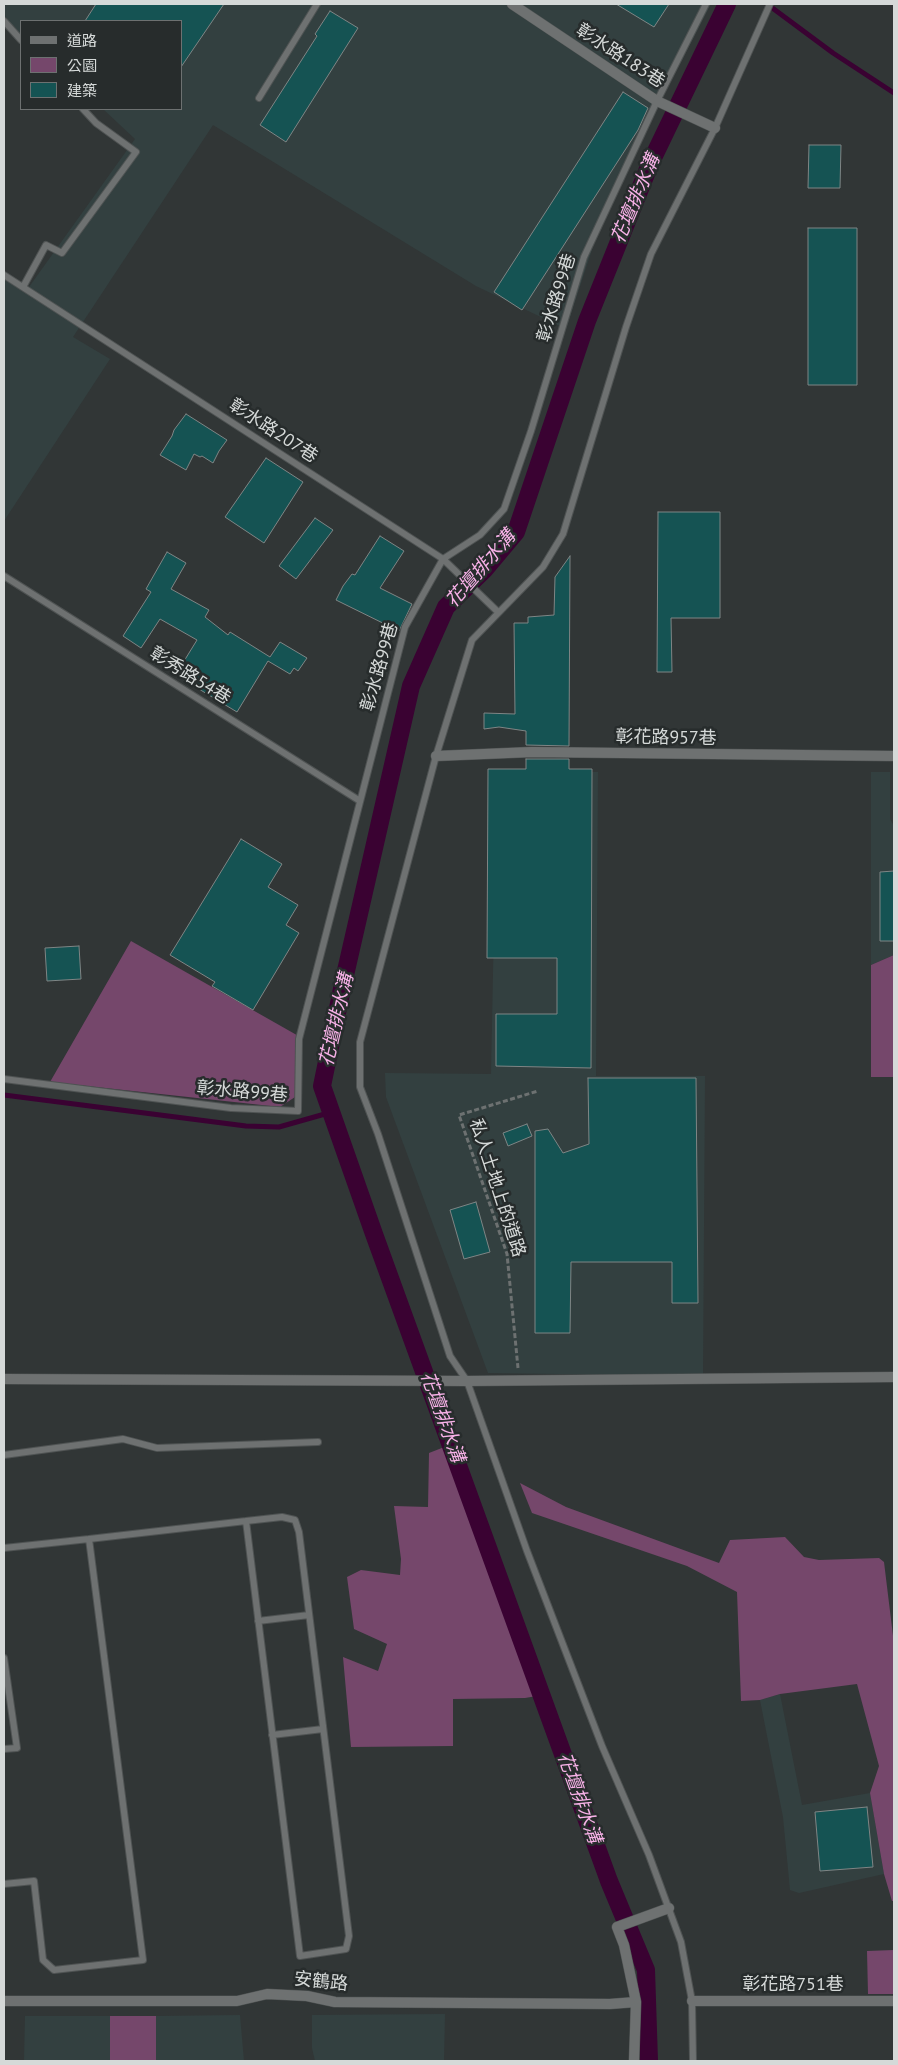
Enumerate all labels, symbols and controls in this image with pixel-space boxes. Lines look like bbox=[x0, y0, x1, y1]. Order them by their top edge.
street label: 彰水路183巷 bbox=[572, 19, 668, 93]
legend bbox=[20, 20, 182, 110]
text: 道路 bbox=[67, 31, 97, 50]
text: 公園 bbox=[67, 56, 97, 75]
text: 建築 bbox=[67, 81, 97, 100]
water label: 花壇排水溝 bbox=[607, 151, 665, 247]
street label: 彰水路99巷 bbox=[533, 251, 581, 345]
street label: 彰水路207巷 bbox=[225, 394, 321, 468]
water label: 花壇排水溝 bbox=[441, 526, 521, 612]
street label: 彰水路99巷 bbox=[357, 620, 403, 714]
street label: 彰秀路54巷 bbox=[145, 643, 235, 709]
street label: 彰花路957巷 bbox=[615, 726, 717, 750]
water label: 花壇排水溝 bbox=[315, 971, 359, 1069]
street label: 彰水路99巷 bbox=[195, 1077, 289, 1107]
street label: 私人土地上的道路 bbox=[464, 1116, 530, 1260]
water label: 花壇排水溝 bbox=[415, 1368, 469, 1466]
water label: 花壇排水溝 bbox=[552, 1749, 606, 1847]
street label: 安鶴路 bbox=[293, 1968, 349, 1996]
street label: 彰花路751巷 bbox=[742, 1974, 844, 1996]

